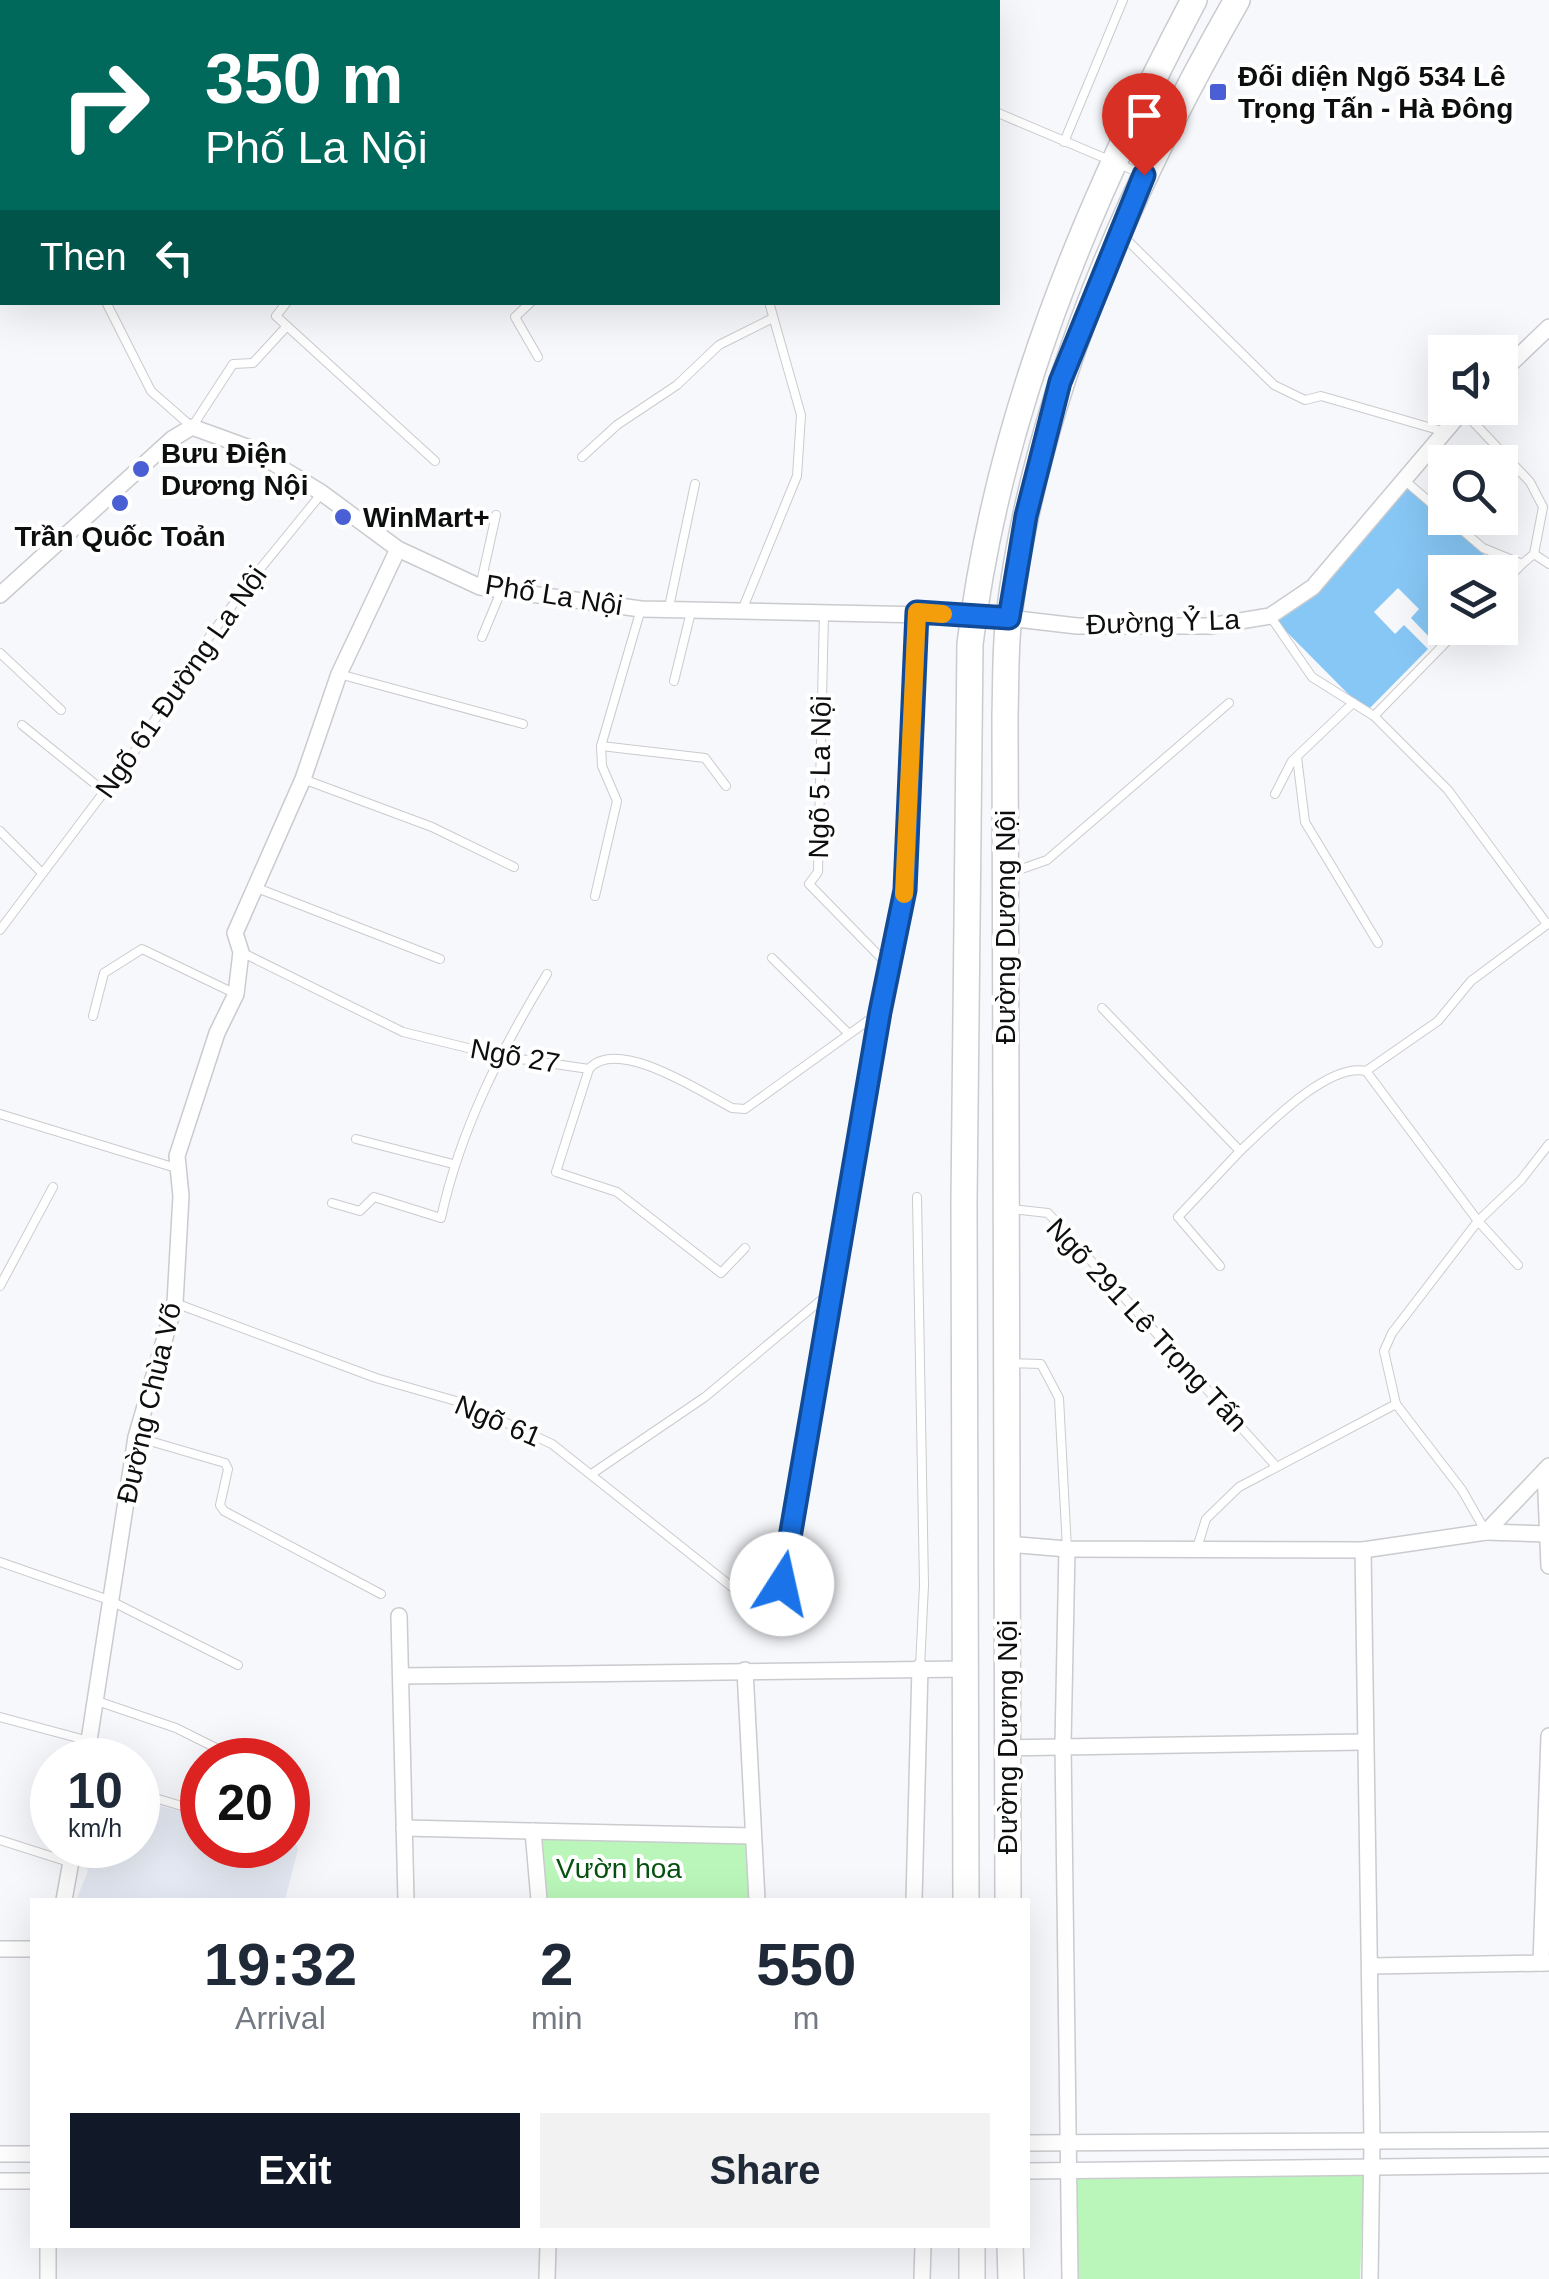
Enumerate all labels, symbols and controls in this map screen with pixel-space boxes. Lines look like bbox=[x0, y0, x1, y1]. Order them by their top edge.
icon: right bbox=[40, 40, 170, 170]
text: 350 m bbox=[205, 40, 403, 118]
place label: Đối diện Ngõ 534 Lê Trọng Tấn - Hà Đông bbox=[1238, 61, 1513, 124]
pin bbox=[1102, 73, 1187, 176]
marker: Đối diện Ngõ 534 Lê Trọng Tấn - Hà Đông bbox=[1207, 81, 1229, 103]
icon: arrive bbox=[1117, 88, 1172, 143]
text: Phố La Nội bbox=[205, 122, 428, 173]
icon: left bbox=[147, 230, 202, 285]
text: Then bbox=[40, 236, 127, 278]
map controls bbox=[1428, 335, 1518, 645]
button: sound bbox=[1428, 335, 1518, 425]
place label: Bưu Điện Dương Nội bbox=[161, 438, 309, 501]
button: search bbox=[1428, 445, 1518, 535]
marker: Bưu Điện Dương Nội bbox=[130, 458, 152, 480]
marker: Trần Quốc Toản bbox=[109, 492, 131, 514]
place label: WinMart+ bbox=[363, 502, 490, 533]
marker: WinMart+ bbox=[332, 506, 354, 528]
place label: Trần Quốc Toản bbox=[14, 521, 226, 552]
button: layers bbox=[1428, 555, 1518, 645]
street label: Ngõ 61 Đường La Nội bbox=[89, 560, 273, 804]
street label: Phố La Nội bbox=[483, 569, 625, 621]
street label: Đường Ỷ La bbox=[1086, 603, 1241, 640]
street label: Ngõ 5 La Nội bbox=[803, 695, 837, 859]
street label: Đường Dương Nội bbox=[990, 810, 1021, 1044]
street label: Ngõ 27 bbox=[468, 1033, 562, 1079]
street label: Ngõ 291 Lê Trọng Tấn bbox=[1040, 1212, 1254, 1438]
street label: Đường Chùa Võ bbox=[111, 1300, 187, 1506]
street label: Ngõ 61 bbox=[450, 1389, 546, 1453]
position arrow bbox=[730, 1532, 834, 1636]
street label: Đường Dương Nội bbox=[992, 1620, 1023, 1854]
speed limit sign: 20 bbox=[180, 1738, 310, 1868]
text: 10 bbox=[67, 1763, 123, 1819]
text: km/h bbox=[68, 1814, 122, 1842]
park label: Vườn hoa bbox=[556, 1853, 682, 1884]
text: 19:32 bbox=[204, 1931, 357, 1998]
text: 2 bbox=[540, 1931, 573, 1998]
text: 550 bbox=[756, 1931, 856, 1998]
text: Arrival bbox=[235, 2000, 326, 2036]
text: min bbox=[531, 2000, 582, 2036]
text: m bbox=[793, 2000, 820, 2036]
button: Exit bbox=[70, 2113, 520, 2228]
button: Share bbox=[540, 2113, 990, 2228]

